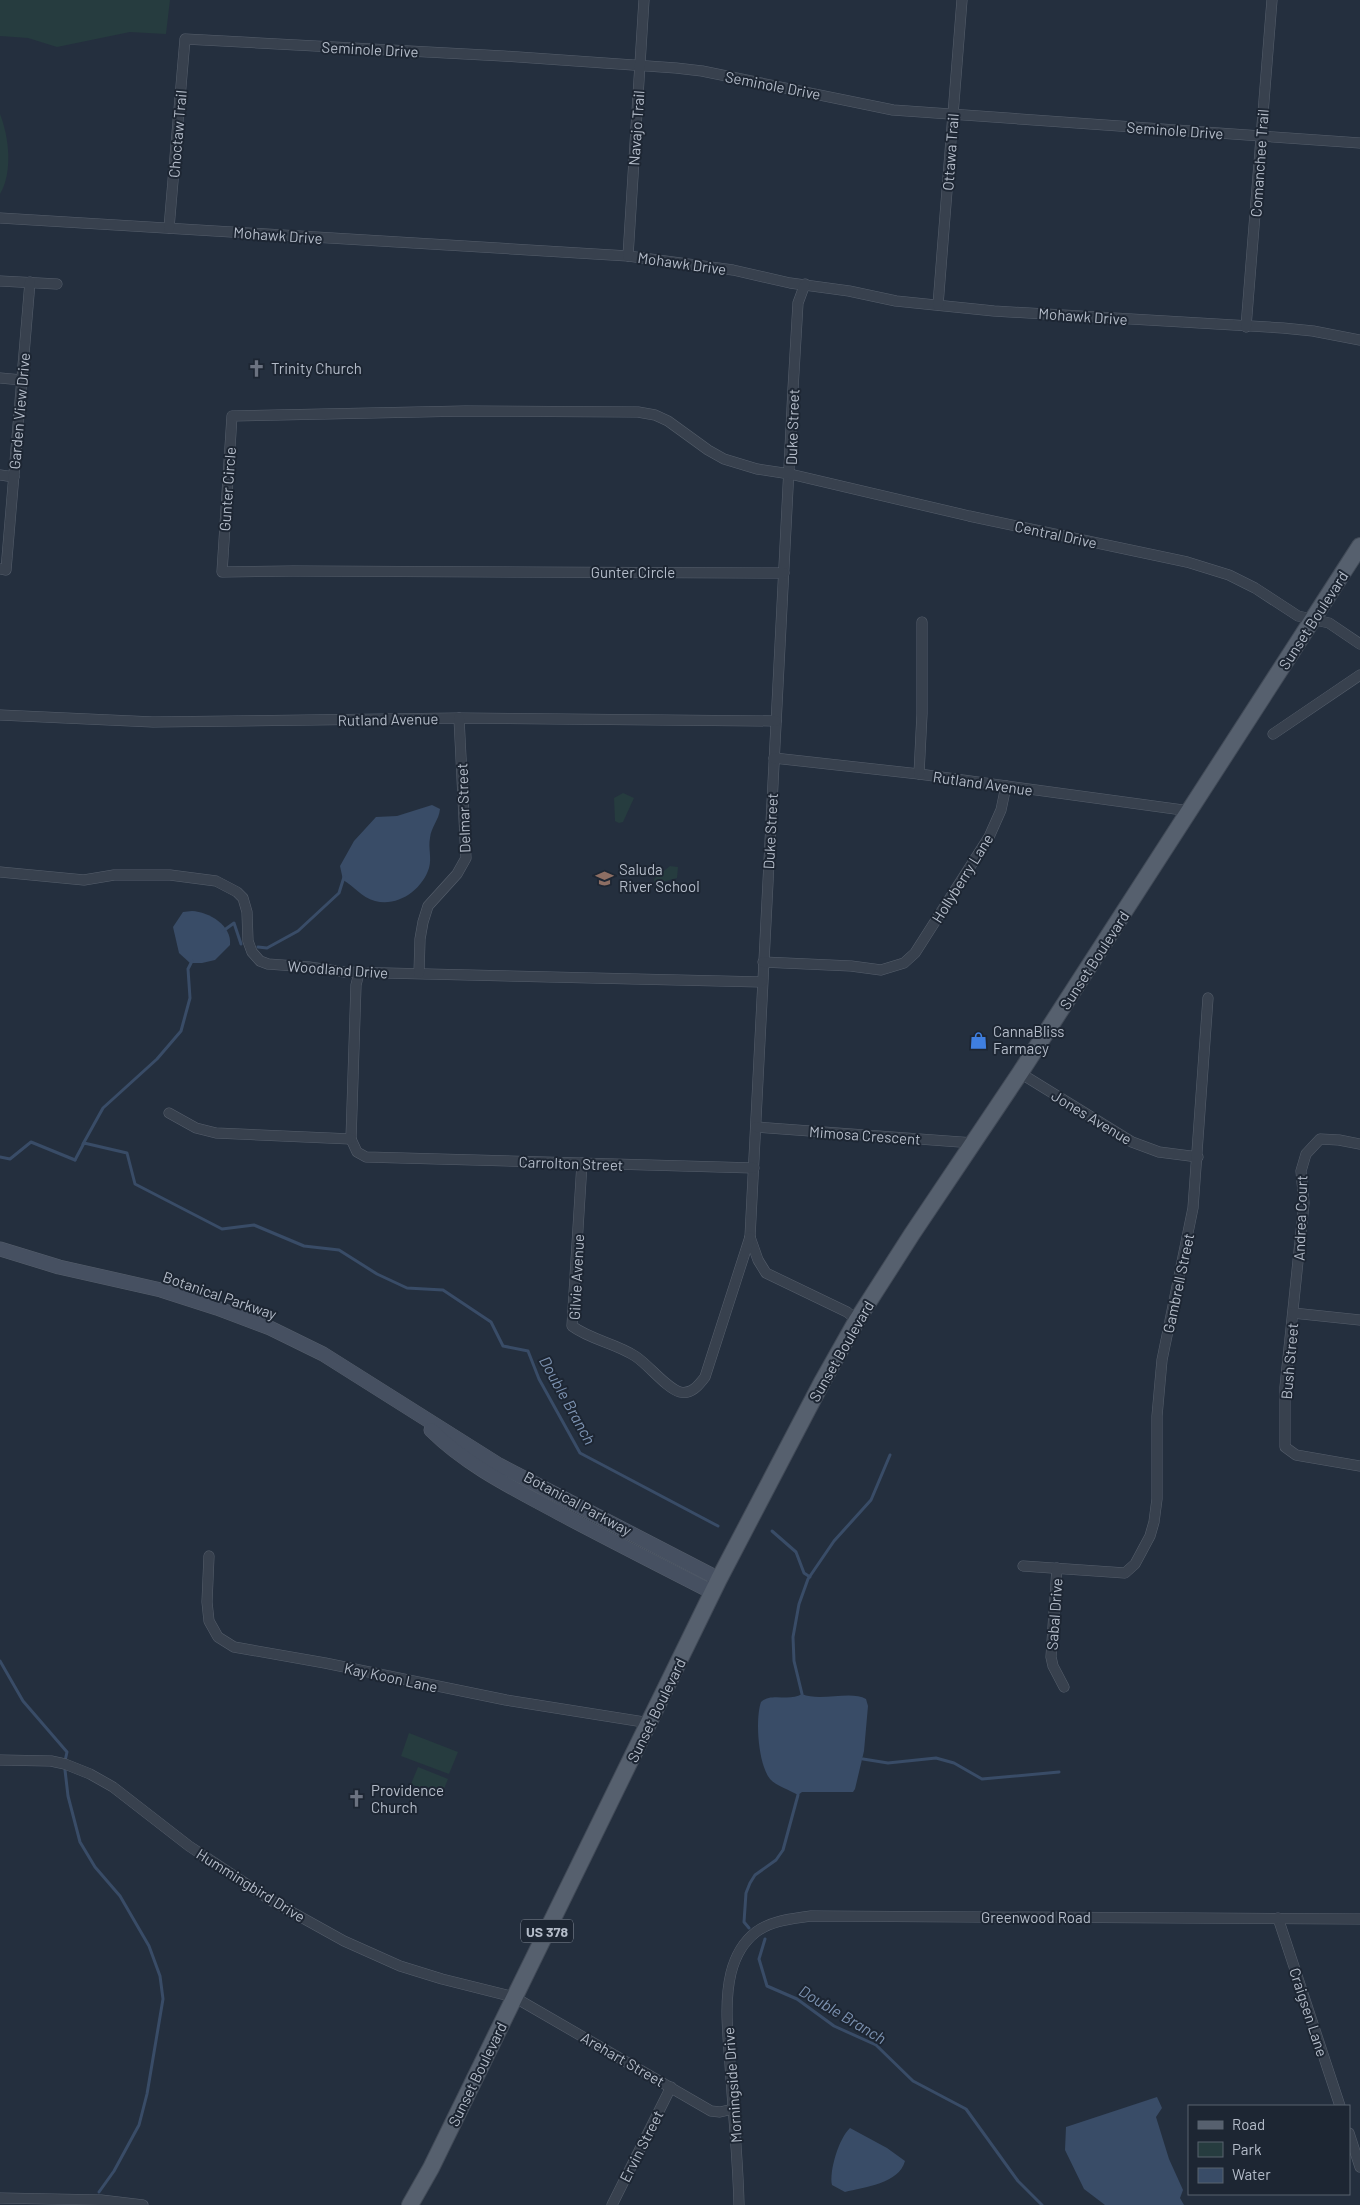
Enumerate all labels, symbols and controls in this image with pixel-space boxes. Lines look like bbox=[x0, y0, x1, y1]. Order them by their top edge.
street label: Seminole Drive bbox=[321, 37, 419, 61]
street label: Seminole Drive bbox=[724, 67, 822, 103]
street label: Choctaw Trail bbox=[164, 89, 190, 179]
street label: Navajo Trail bbox=[624, 90, 648, 166]
street label: Comanchee Trail bbox=[1246, 108, 1272, 218]
street label: Ottawa Trail bbox=[938, 113, 962, 191]
street label: Seminole Drive bbox=[1126, 118, 1224, 142]
street label: Mohawk Drive bbox=[233, 223, 323, 247]
street label: Mohawk Drive bbox=[637, 248, 727, 278]
street label: Mohawk Drive bbox=[1038, 304, 1128, 328]
street label: Garden View Drive bbox=[5, 352, 33, 470]
church icon: Trinity Church bbox=[247, 358, 267, 378]
place label: Trinity Church bbox=[271, 359, 362, 377]
street label: Duke Street bbox=[782, 389, 802, 465]
street label: Gunter Circle bbox=[215, 446, 239, 532]
street label: Central Drive bbox=[1013, 517, 1099, 551]
street label: Gunter Circle bbox=[591, 563, 675, 581]
street label: Sunset Boulevard bbox=[1275, 567, 1351, 673]
street label: Rutland Avenue bbox=[338, 709, 438, 729]
street label: Delmar Street bbox=[452, 763, 474, 853]
street label: Rutland Avenue bbox=[932, 767, 1034, 799]
street label: Duke Street bbox=[759, 792, 781, 870]
street label: Hollyberry Lane bbox=[928, 830, 996, 926]
place label: Saluda River School bbox=[619, 860, 700, 895]
school or university icon: Saluda River School bbox=[595, 868, 615, 888]
street label: Sunset Boulevard bbox=[1056, 907, 1132, 1013]
street label: Woodland Drive bbox=[287, 957, 389, 981]
place label: CannaBliss Farmacy bbox=[993, 1022, 1064, 1057]
shop icon: CannaBliss Farmacy bbox=[969, 1030, 989, 1050]
street label: Jones Avenue bbox=[1049, 1086, 1135, 1148]
street label: Mimosa Crescent bbox=[809, 1122, 921, 1148]
street label: Carrolton Street bbox=[518, 1152, 624, 1174]
street label: Andrea Court bbox=[1290, 1175, 1310, 1261]
street label: Gambrell Street bbox=[1159, 1231, 1197, 1335]
street label: Gilvie Avenue bbox=[565, 1234, 587, 1320]
street label: Botanical Parkway bbox=[161, 1267, 279, 1323]
street label: Sunset Boulevard bbox=[805, 1297, 877, 1405]
street label: Bush Street bbox=[1277, 1322, 1301, 1400]
water label: Double Branch bbox=[536, 1352, 600, 1448]
street label: Botanical Parkway bbox=[521, 1467, 635, 1539]
street label: Sabal Drive bbox=[1043, 1577, 1065, 1651]
street label: Sunset Boulevard bbox=[623, 1655, 689, 1765]
street label: Kay Koon Lane bbox=[343, 1658, 439, 1696]
place label: Providence Church bbox=[371, 1781, 444, 1816]
church icon: Providence Church bbox=[347, 1789, 367, 1809]
street label: Hummingbird Drive bbox=[193, 1844, 309, 1926]
street label: Greenwood Road bbox=[981, 1908, 1091, 1926]
road number: US 378 bbox=[521, 1920, 573, 1942]
street label: Craigsen Lane bbox=[1286, 1965, 1332, 2059]
water label: Double Branch bbox=[796, 1981, 890, 2047]
street label: Sunset Boulevard bbox=[444, 2019, 510, 2129]
street label: Morningside Drive bbox=[719, 2027, 745, 2143]
street label: Arehart Street bbox=[578, 2028, 668, 2090]
legend bbox=[1188, 2105, 1350, 2195]
street label: Ervin Street bbox=[615, 2107, 667, 2185]
text: Road bbox=[1232, 2115, 1265, 2133]
text: Park bbox=[1232, 2140, 1262, 2158]
text: Water bbox=[1232, 2165, 1271, 2183]

